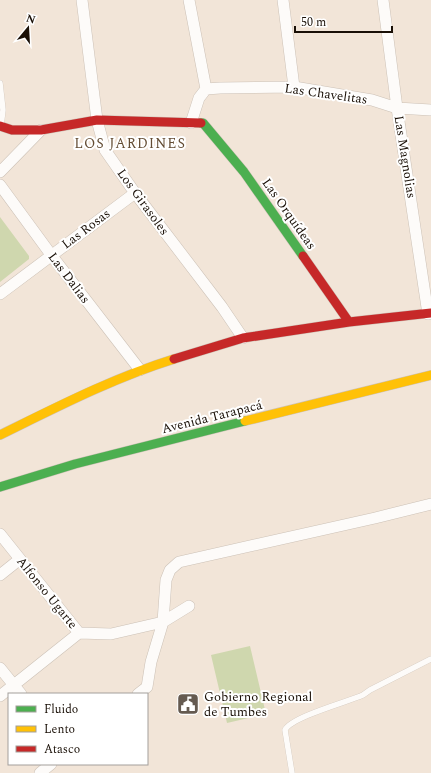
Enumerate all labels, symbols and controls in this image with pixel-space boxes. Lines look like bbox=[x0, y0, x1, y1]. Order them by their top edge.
north arrow bbox=[8, 8, 48, 48]
scale bar bbox=[295, 8, 392, 34]
text: N bbox=[24, 9, 38, 28]
text: 50 m bbox=[301, 13, 326, 32]
street label: Las Chavelitas bbox=[283, 78, 369, 110]
street label: Las Magnolias bbox=[389, 114, 421, 200]
district label: LOS JARDINES bbox=[74, 133, 186, 154]
street label: Los Girasoles bbox=[112, 165, 174, 239]
street label: Las Orquídeas bbox=[257, 174, 321, 254]
street label: Las Rosas bbox=[57, 204, 115, 254]
street label: Las Dalias bbox=[43, 248, 95, 308]
street label: Avenida Tarapacá bbox=[160, 395, 265, 439]
street label: Alfonso Ugarte bbox=[12, 553, 82, 633]
place label: Gobierno Regional de Tumbes bbox=[204, 687, 312, 722]
public building icon: Gobierno Regional de Tumbes bbox=[175, 691, 201, 717]
legend bbox=[8, 693, 148, 765]
text: Fluido bbox=[44, 700, 78, 719]
text: Lento bbox=[44, 720, 75, 739]
text: Atasco bbox=[44, 740, 80, 759]

